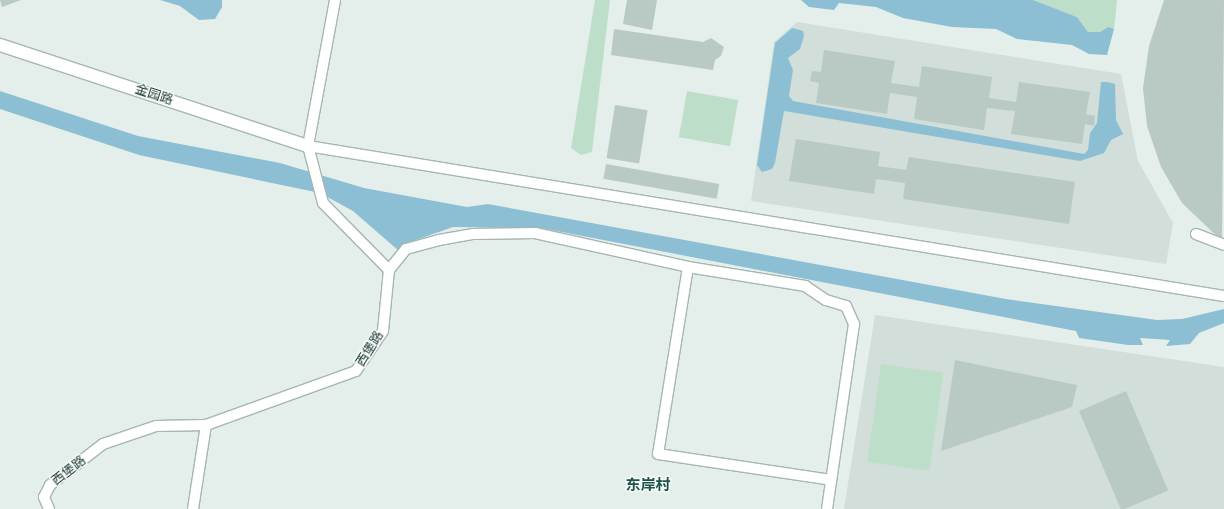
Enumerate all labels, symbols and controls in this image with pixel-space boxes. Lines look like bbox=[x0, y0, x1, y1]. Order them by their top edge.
street label: 金园路 bbox=[133, 82, 175, 108]
street label: 西堡路 bbox=[353, 328, 387, 370]
street label: 西堡路 bbox=[49, 453, 89, 489]
district label: 东岸村 bbox=[626, 477, 670, 495]

